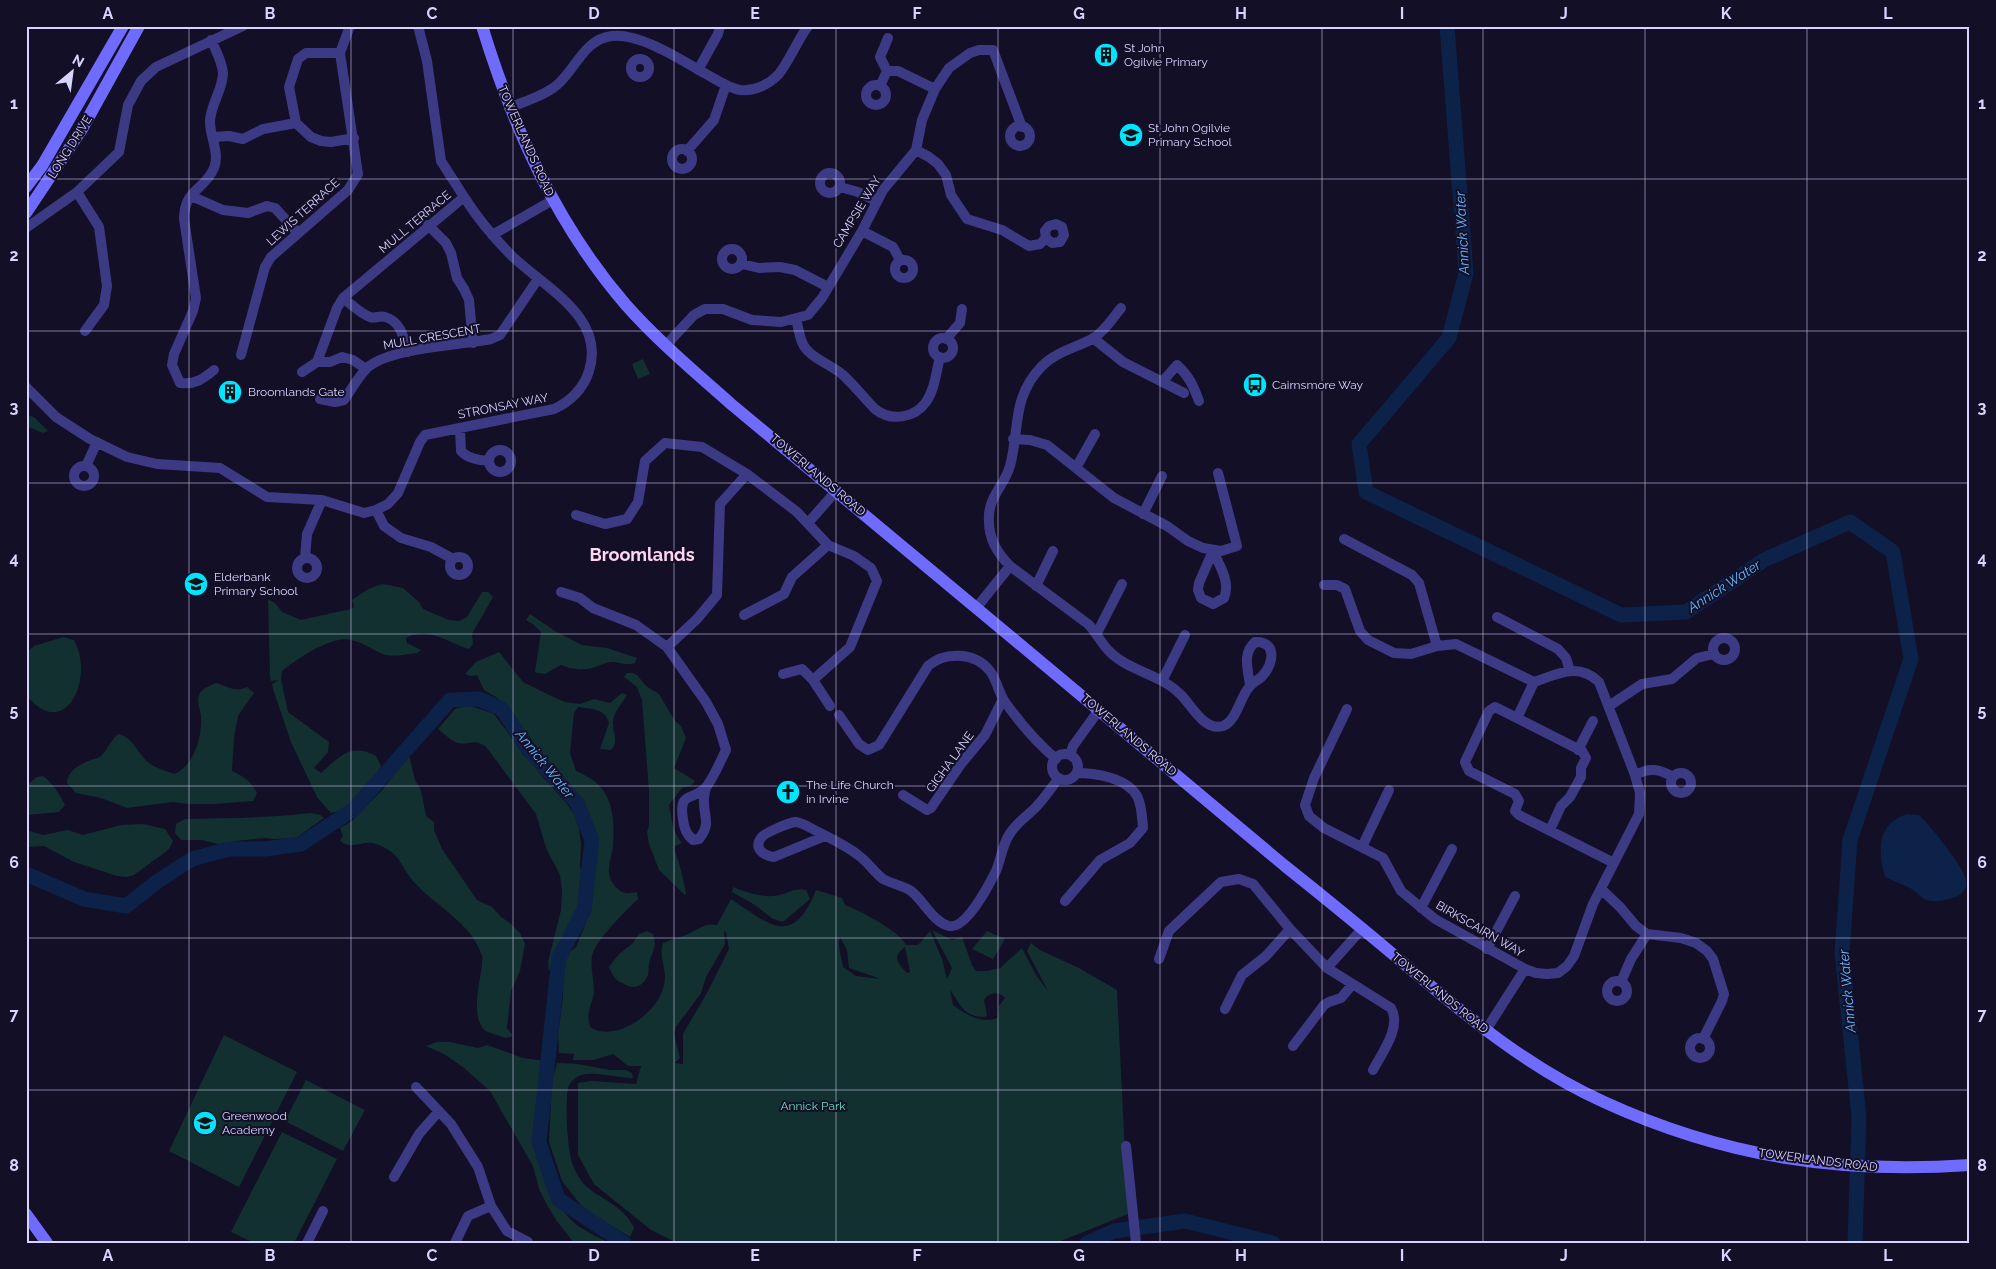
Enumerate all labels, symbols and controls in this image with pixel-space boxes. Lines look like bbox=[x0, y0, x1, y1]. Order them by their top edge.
text: A bbox=[103, 4, 114, 23]
text: B bbox=[265, 4, 276, 23]
text: C bbox=[427, 4, 438, 23]
text: D bbox=[588, 4, 600, 23]
text: E bbox=[750, 4, 760, 23]
text: F bbox=[912, 4, 922, 23]
text: G bbox=[1073, 4, 1085, 23]
text: H bbox=[1235, 4, 1247, 23]
text: I bbox=[1400, 4, 1404, 23]
text: J bbox=[1560, 4, 1568, 23]
text: K bbox=[1721, 4, 1732, 23]
text: L bbox=[1883, 4, 1893, 23]
place label: St John Ogilvie Primary bbox=[1124, 41, 1208, 69]
building icon: St John Ogilvie Primary bbox=[1093, 42, 1119, 68]
north arrow bbox=[48, 48, 98, 98]
text: N bbox=[70, 51, 87, 70]
street label: TOWERLANDS ROAD bbox=[495, 83, 557, 199]
text: 1 bbox=[10, 94, 18, 113]
text: 1 bbox=[1978, 94, 1986, 113]
street label: LONG DRIVE bbox=[45, 113, 95, 181]
place label: St John Ogilvie Primary School bbox=[1148, 121, 1232, 149]
school or university icon: St John Ogilvie Primary School bbox=[1118, 122, 1144, 148]
street label: CAMPSIE WAY bbox=[830, 173, 884, 250]
street label: LEWIS TERRACE bbox=[264, 176, 342, 248]
street label: MULL TERRACE bbox=[376, 188, 454, 256]
water label: Annick Water bbox=[1452, 190, 1472, 276]
text: 2 bbox=[9, 246, 19, 265]
text: 2 bbox=[1977, 246, 1987, 265]
street label: MULL CRESCENT bbox=[382, 321, 483, 352]
bus stop icon: Cairnsmore Way bbox=[1242, 372, 1268, 398]
place label: Cairnsmore Way bbox=[1272, 378, 1364, 392]
building icon: Broomlands Gate bbox=[217, 379, 243, 405]
place label: Broomlands Gate bbox=[248, 385, 344, 399]
street label: STRONSAY WAY bbox=[457, 390, 550, 422]
text: 3 bbox=[10, 398, 19, 417]
text: 3 bbox=[1978, 398, 1987, 417]
street label: TOWERLANDS ROAD bbox=[768, 431, 869, 519]
district label: Broomlands bbox=[589, 544, 695, 565]
text: 4 bbox=[9, 549, 19, 568]
text: 4 bbox=[1977, 549, 1987, 568]
water label: Annick Water bbox=[1684, 556, 1764, 616]
place label: Elderbank Primary School bbox=[214, 570, 298, 598]
school or university icon: Elderbank Primary School bbox=[183, 571, 209, 597]
street label: TOWERLANDS ROAD bbox=[1079, 691, 1180, 779]
text: 5 bbox=[10, 701, 19, 720]
text: 5 bbox=[1978, 701, 1987, 720]
water label: Annick Water bbox=[512, 726, 578, 802]
street label: GIGHA LANE bbox=[923, 729, 977, 795]
place label: The Life Church in Irvine bbox=[806, 778, 894, 806]
church icon: The Life Church in Irvine bbox=[775, 779, 801, 805]
text: 6 bbox=[9, 853, 19, 872]
text: 6 bbox=[1977, 853, 1987, 872]
street label: BIRKSCAIRN WAY bbox=[1433, 898, 1527, 960]
water label: Annick Water bbox=[1835, 947, 1859, 1034]
street label: TOWERLANDS ROAD bbox=[1389, 950, 1491, 1036]
text: 7 bbox=[10, 1005, 19, 1024]
text: 7 bbox=[1978, 1005, 1987, 1024]
park label: Annick Park bbox=[780, 1099, 846, 1113]
place label: Greenwood Academy bbox=[222, 1109, 287, 1137]
school or university icon: Greenwood Academy bbox=[192, 1110, 218, 1136]
street label: TOWERLANDS ROAD bbox=[1758, 1146, 1879, 1174]
text: 8 bbox=[9, 1156, 19, 1175]
text: 8 bbox=[1977, 1156, 1987, 1175]
text: A bbox=[103, 1246, 114, 1265]
text: B bbox=[265, 1246, 276, 1265]
text: C bbox=[427, 1246, 438, 1265]
text: D bbox=[588, 1246, 600, 1265]
text: E bbox=[750, 1246, 760, 1265]
text: F bbox=[912, 1246, 922, 1265]
text: G bbox=[1073, 1246, 1085, 1265]
text: H bbox=[1235, 1246, 1247, 1265]
text: I bbox=[1400, 1246, 1404, 1265]
text: J bbox=[1560, 1246, 1568, 1265]
text: K bbox=[1721, 1246, 1732, 1265]
text: L bbox=[1883, 1246, 1893, 1265]

